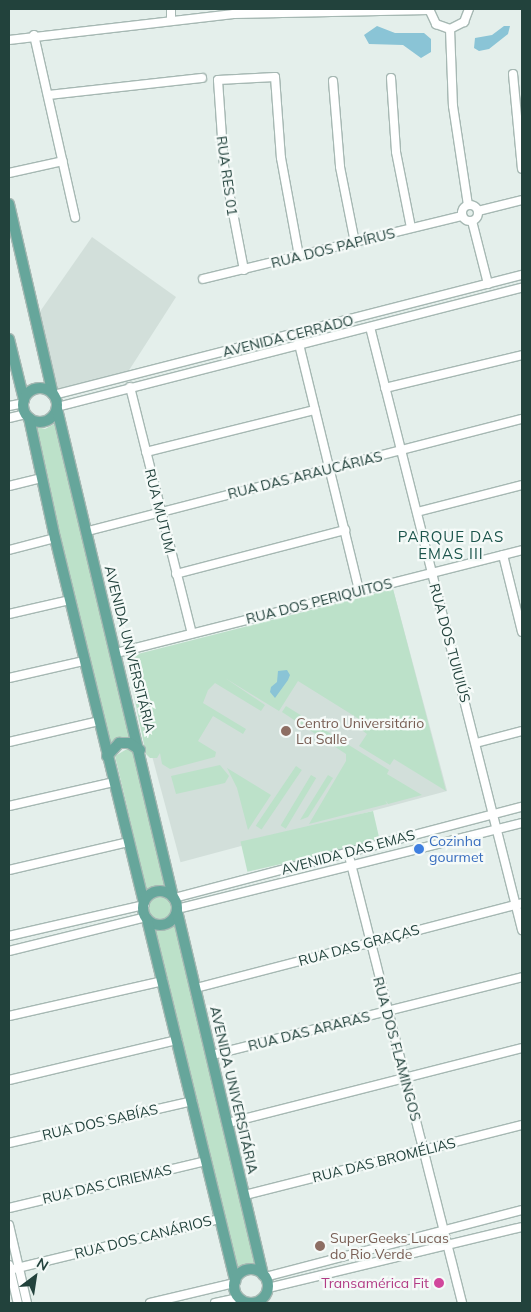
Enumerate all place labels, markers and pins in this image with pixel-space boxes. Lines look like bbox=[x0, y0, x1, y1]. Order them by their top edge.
place label: Centro Universitário La Salle bbox=[296, 715, 424, 748]
marker: Centro Universitário La Salle bbox=[280, 725, 292, 737]
place label: Cozinha gourmet bbox=[429, 833, 483, 866]
marker: Cozinha gourmet bbox=[413, 843, 425, 855]
place label: SuperGeeks Lucas do Rio Verde bbox=[330, 1230, 449, 1262]
marker: SuperGeeks Lucas do Rio Verde bbox=[314, 1240, 326, 1252]
place label: Transamérica Fit bbox=[321, 1275, 429, 1291]
marker: Transamérica Fit bbox=[433, 1277, 445, 1289]

